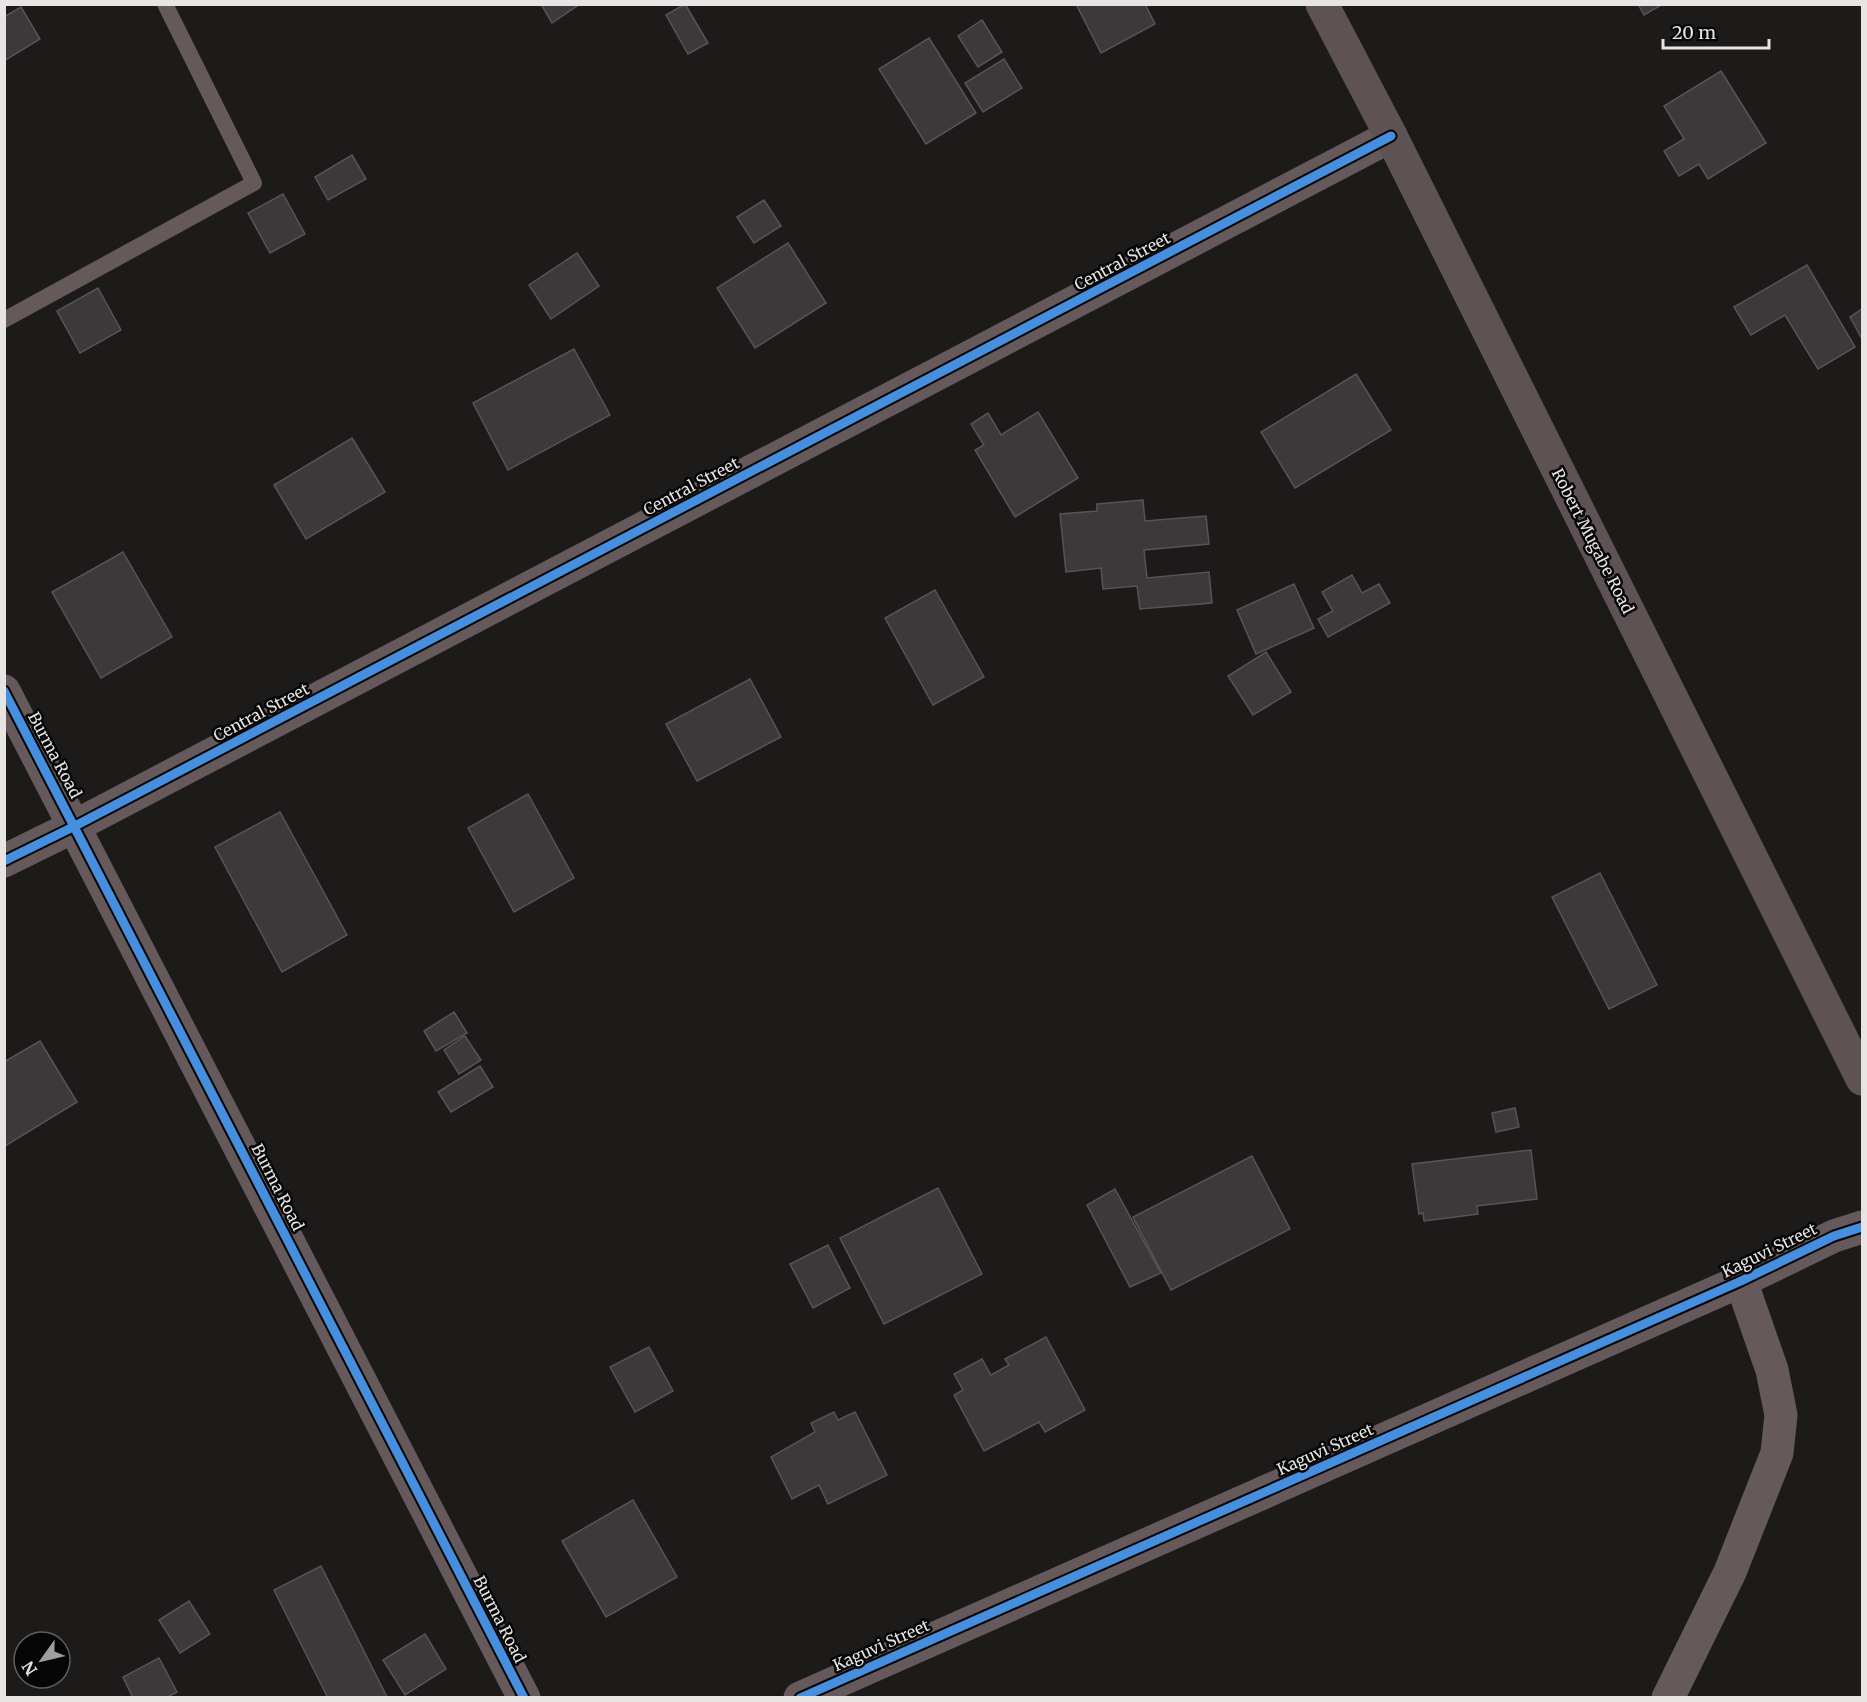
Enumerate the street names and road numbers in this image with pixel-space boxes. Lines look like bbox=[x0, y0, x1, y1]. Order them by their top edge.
street label: Central Street bbox=[1071, 227, 1174, 295]
street label: Central Street bbox=[640, 452, 743, 520]
street label: Robert Mugabe Road bbox=[1548, 465, 1638, 617]
street label: Central Street bbox=[210, 678, 313, 746]
street label: Burma Road bbox=[24, 708, 86, 802]
street label: Burma Road bbox=[248, 1140, 309, 1234]
street label: Kaguvi Street bbox=[1718, 1218, 1821, 1282]
street label: Kaguvi Street bbox=[1274, 1419, 1377, 1479]
street label: Burma Road bbox=[470, 1572, 531, 1666]
street label: Kaguvi Street bbox=[830, 1615, 933, 1675]

